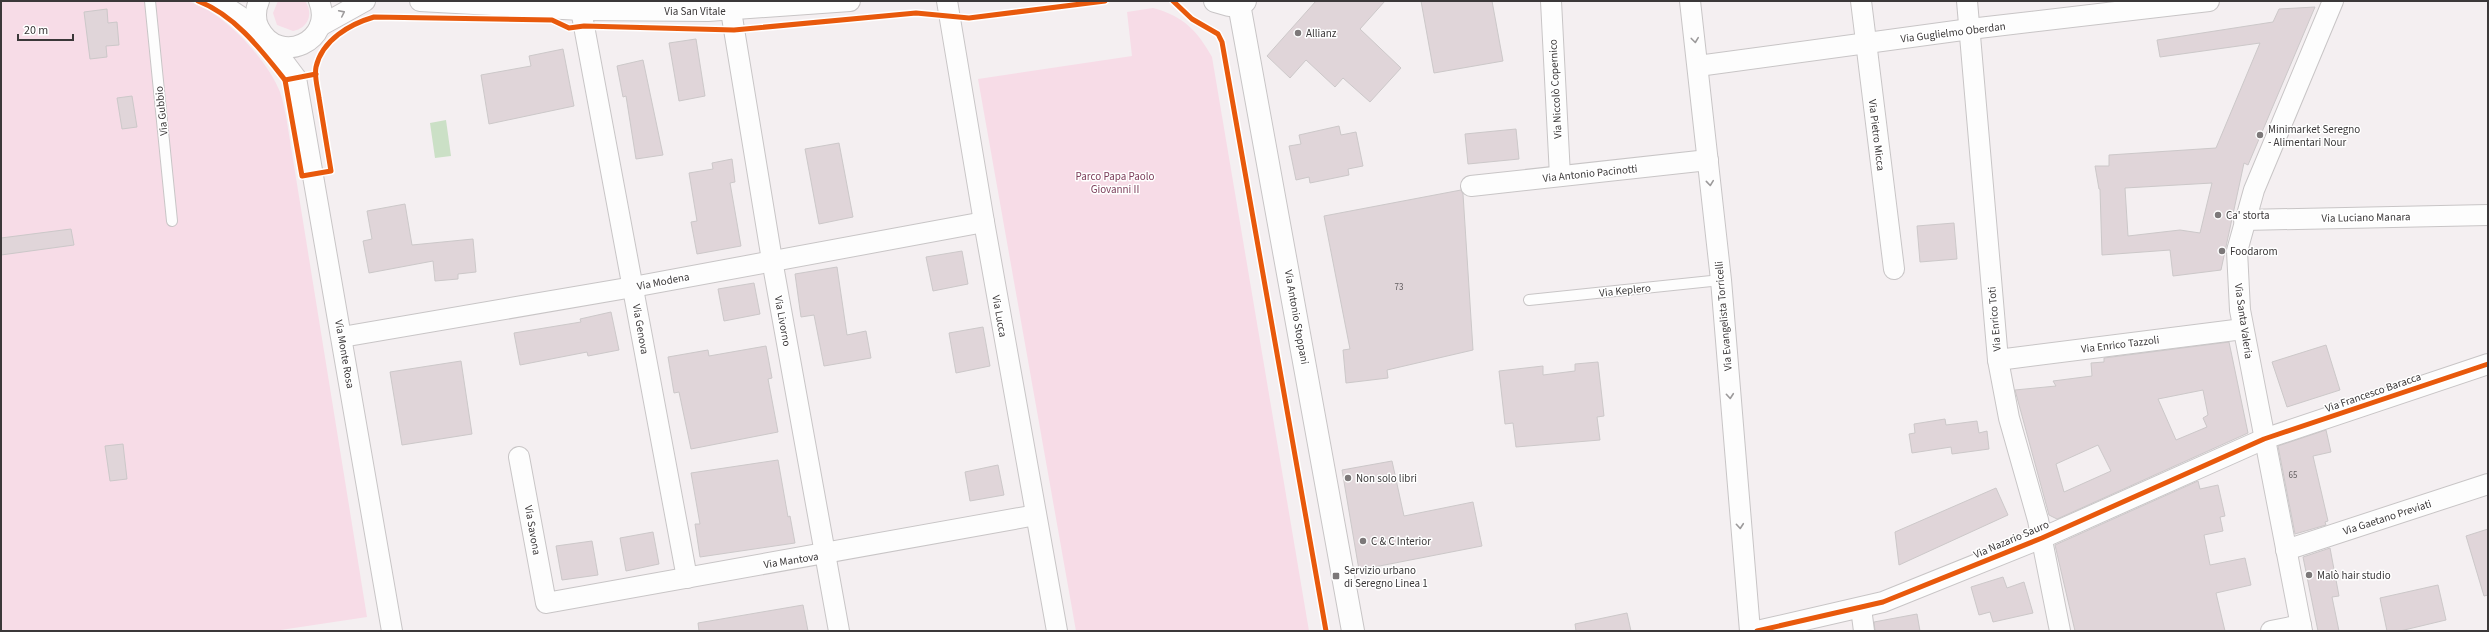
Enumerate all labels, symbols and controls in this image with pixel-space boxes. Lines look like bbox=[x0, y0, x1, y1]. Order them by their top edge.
street label: Via San Vitale bbox=[664, 4, 726, 19]
one-way arrow bbox=[338, 10, 346, 18]
scale bar bbox=[18, 16, 73, 42]
street label: Via Guglielmo Oberdan bbox=[1900, 19, 2006, 46]
text: 20 m bbox=[24, 22, 48, 39]
place label: Allianz bbox=[1306, 26, 1337, 41]
marker: Allianz bbox=[1293, 28, 1303, 38]
one-way arrow bbox=[1690, 37, 1699, 43]
street label: Via Niccolò Copernico bbox=[1545, 39, 1566, 139]
street label: Via Gubbio bbox=[151, 85, 172, 136]
street label: Via Pietro Micca bbox=[1865, 98, 1888, 172]
place label: Minimarket Seregno - Alimentari Nour bbox=[2268, 122, 2360, 150]
marker: Minimarket Seregno - Alimentari Nour bbox=[2255, 130, 2265, 140]
street label: Via Antonio Pacinotti bbox=[1542, 161, 1638, 186]
park label: Parco Papa Paolo Giovanni II bbox=[1076, 169, 1155, 197]
one-way arrow bbox=[1706, 180, 1715, 186]
place label: Ca' storta bbox=[2226, 208, 2270, 223]
street label: Via Luciano Manara bbox=[2321, 209, 2411, 226]
marker: Ca' storta bbox=[2213, 210, 2223, 220]
place label: Foodarom bbox=[2230, 244, 2278, 259]
marker: Foodarom bbox=[2217, 246, 2227, 256]
street label: Via Evangelista Torricelli bbox=[1711, 260, 1736, 372]
street label: Via Modena bbox=[636, 269, 691, 294]
street label: Via Antonio Stoppani bbox=[1281, 269, 1312, 366]
street label: Via Keplero bbox=[1598, 280, 1652, 301]
house number: 73 bbox=[1395, 281, 1404, 294]
street label: Via Santa Valeria bbox=[2231, 282, 2256, 360]
street label: Via Enrico Toti bbox=[1984, 286, 2005, 352]
street label: Via Lucca bbox=[988, 294, 1011, 338]
street label: Via Livorno bbox=[771, 295, 794, 348]
street label: Via Genova bbox=[629, 303, 652, 355]
street label: Via Monte Rosa bbox=[331, 319, 358, 390]
street label: Via Enrico Tazzoli bbox=[2080, 332, 2160, 357]
street label: Via Francesco Baracca bbox=[2323, 369, 2423, 416]
one-way arrow bbox=[1725, 393, 1734, 399]
house number: 65 bbox=[2289, 469, 2298, 482]
place label: Non solo libri bbox=[1356, 471, 1417, 486]
marker: Non solo libri bbox=[1343, 473, 1353, 483]
street label: Via Gaetano Previati bbox=[2341, 496, 2433, 539]
street label: Via Savona bbox=[521, 504, 544, 556]
street label: Via Nazario Sauro bbox=[1971, 517, 2051, 562]
one-way arrow bbox=[1736, 523, 1745, 529]
place label: C & C Interior bbox=[1371, 534, 1431, 549]
marker: C & C Interior bbox=[1358, 536, 1368, 546]
street label: Via Mantova bbox=[762, 549, 820, 572]
place label: Servizio urbano di Seregno Linea 1 bbox=[1344, 563, 1428, 591]
place label: Malò hair studio bbox=[2317, 568, 2391, 583]
marker: Malò hair studio bbox=[2304, 570, 2314, 580]
marker: Servizio urbano di Seregno Linea 1 bbox=[1331, 571, 1341, 581]

